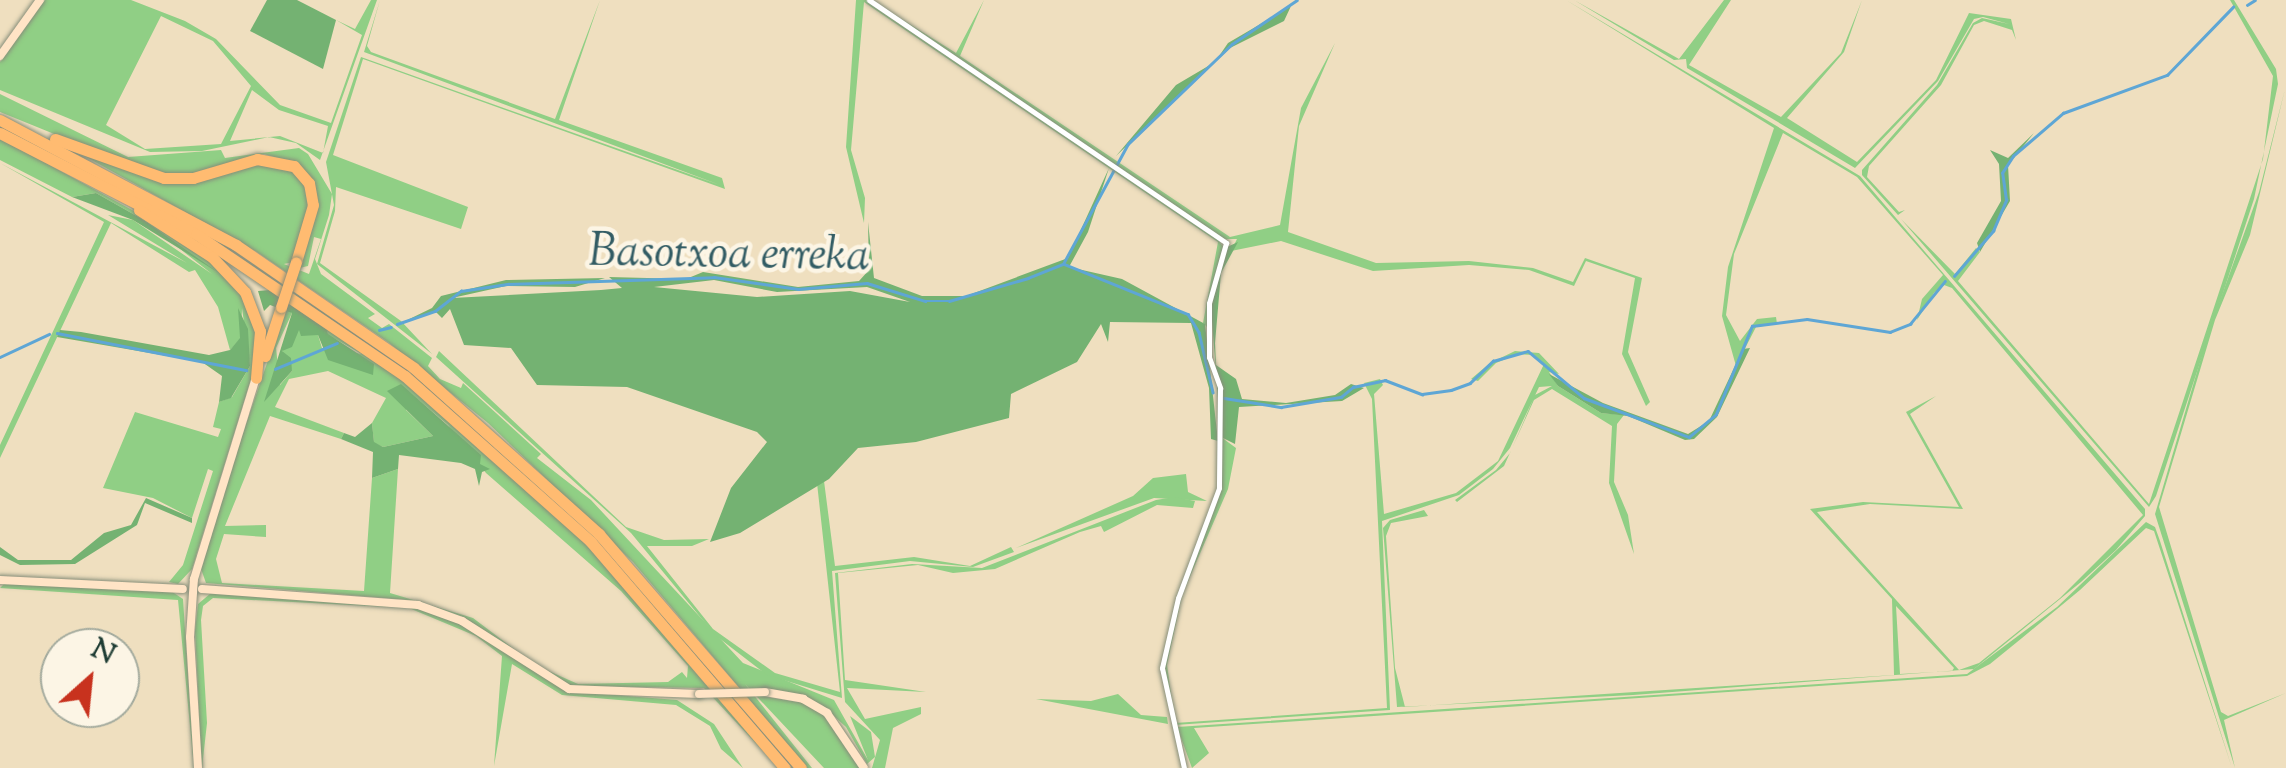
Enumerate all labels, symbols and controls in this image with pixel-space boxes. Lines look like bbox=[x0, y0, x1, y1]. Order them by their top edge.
water label: Basotxoa erreka bbox=[588, 227, 870, 285]
north arrow bbox=[40, 628, 140, 728]
text: N bbox=[84, 630, 122, 676]

